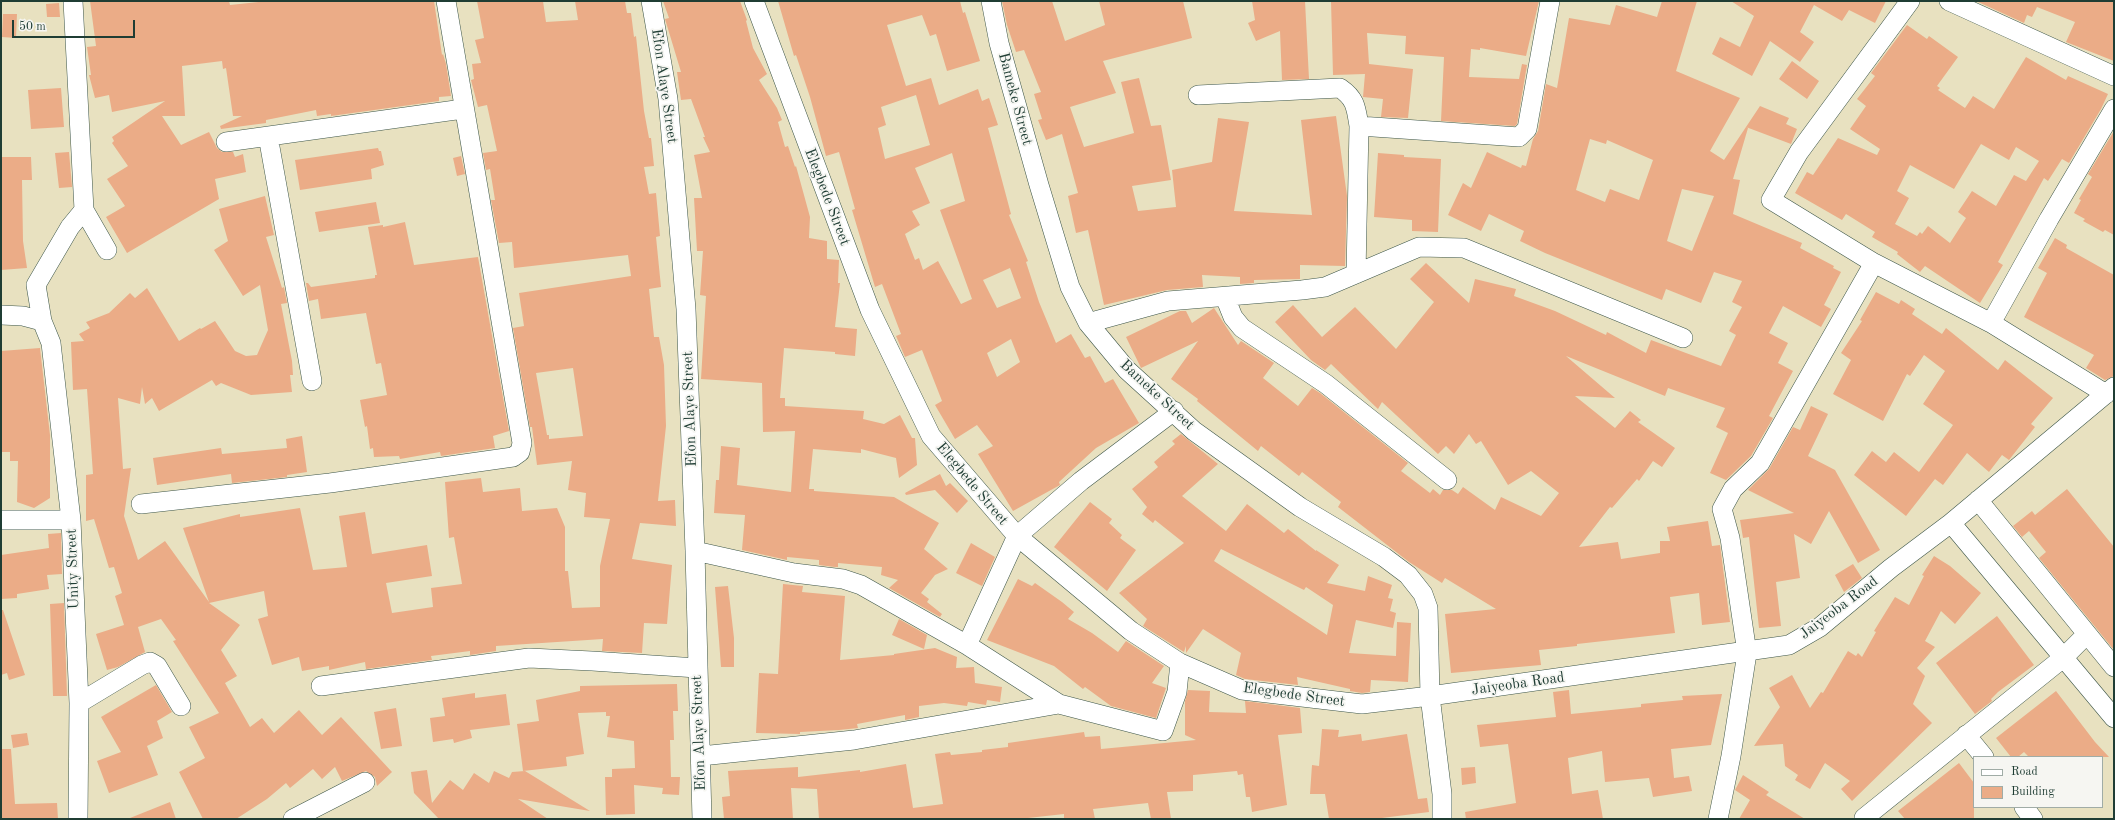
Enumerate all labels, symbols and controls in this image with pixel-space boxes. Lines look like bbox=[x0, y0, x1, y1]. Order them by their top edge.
scale bar bbox=[14, 12, 137, 38]
text: 50 m bbox=[19, 21, 46, 33]
street label: Efon Alaye Street bbox=[647, 27, 681, 145]
street label: Bameke Street bbox=[994, 51, 1036, 147]
street label: Elegbede Street bbox=[800, 146, 854, 248]
street label: Efon Alaye Street bbox=[679, 351, 701, 467]
street label: Bameke Street bbox=[1116, 356, 1198, 434]
street label: Elegbede Street bbox=[932, 439, 1012, 529]
street label: Unity Street bbox=[63, 528, 83, 610]
street label: Jaiyeoba Road bbox=[1796, 573, 1882, 643]
street label: Jaiyeoba Road bbox=[1470, 669, 1566, 699]
street label: Efon Alaye Street bbox=[688, 675, 710, 791]
street label: Elegbede Street bbox=[1242, 679, 1346, 711]
legend bbox=[1973, 756, 2103, 808]
text: Road bbox=[2011, 766, 2038, 778]
text: Building bbox=[2011, 786, 2055, 798]

